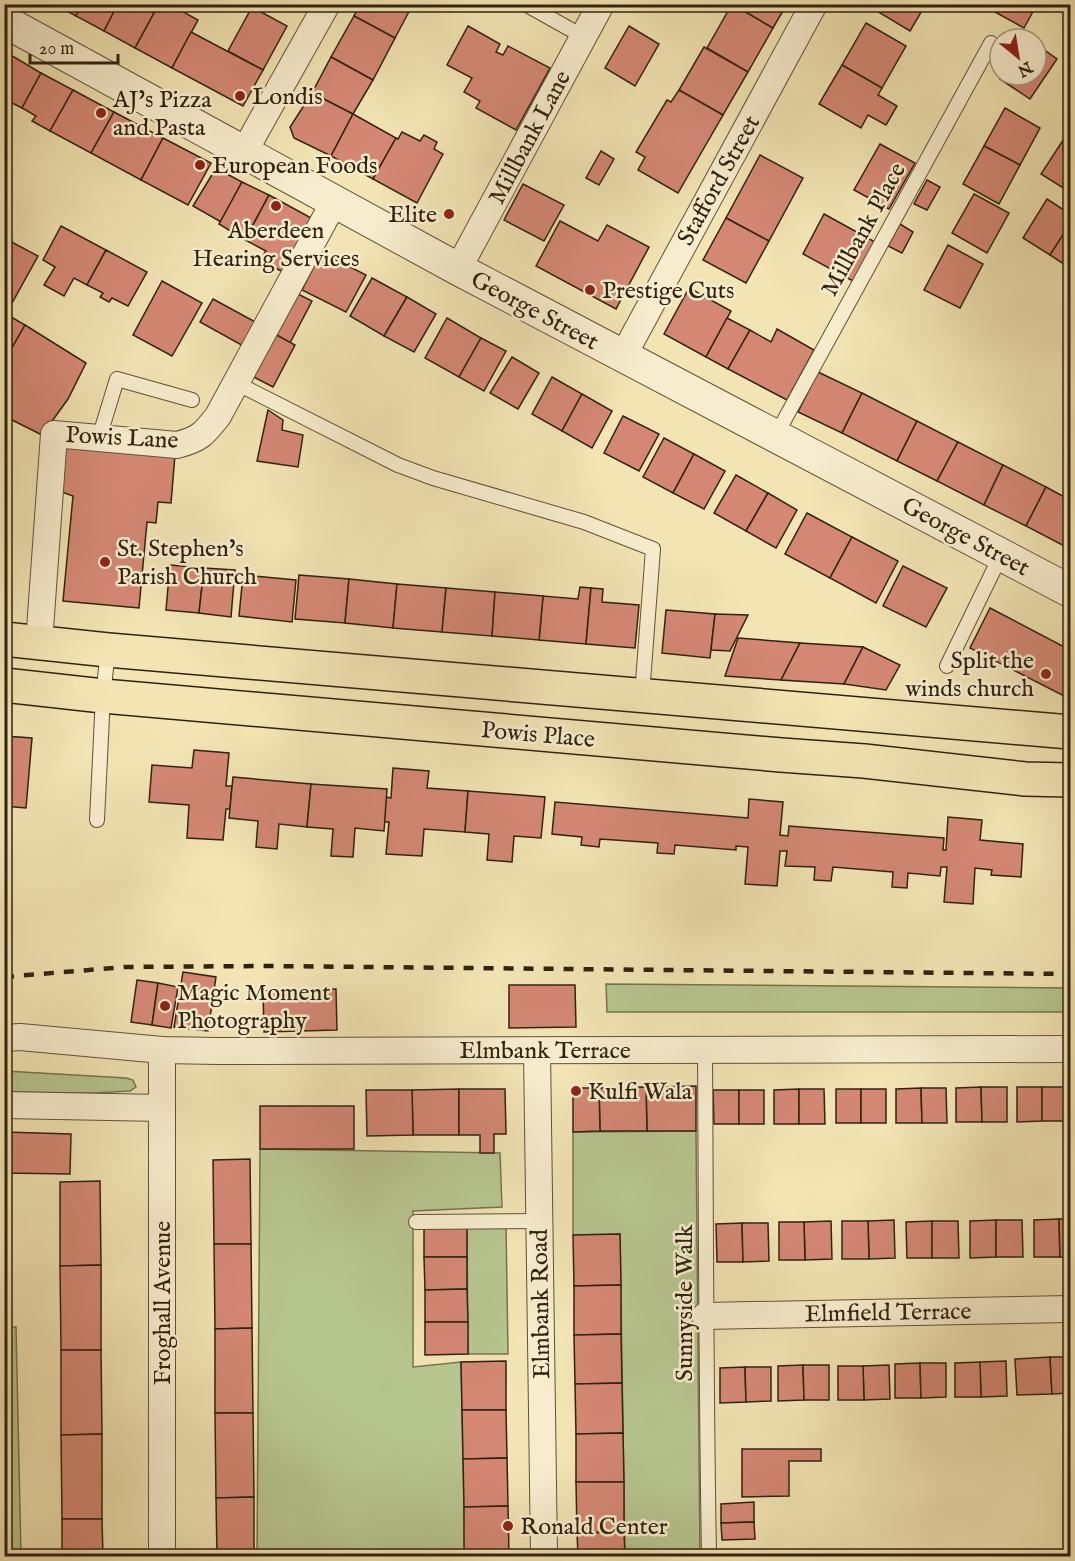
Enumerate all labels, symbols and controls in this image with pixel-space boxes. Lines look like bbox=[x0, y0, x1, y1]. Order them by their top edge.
scale bar bbox=[30, 27, 118, 65]
north arrow bbox=[988, 27, 1048, 87]
text: 20 m bbox=[39, 38, 74, 61]
text: N bbox=[1013, 56, 1036, 80]
street label: Millbank Lane bbox=[482, 65, 579, 210]
place label: Londis bbox=[252, 82, 323, 113]
place label: AJ's Pizza and Pasta bbox=[112, 85, 212, 144]
marker: Londis bbox=[233, 89, 247, 103]
marker: AJ's Pizza and Pasta bbox=[94, 106, 108, 120]
street label: Stafford Street bbox=[671, 110, 768, 251]
place label: European Foods bbox=[212, 151, 377, 182]
street label: Millbank Place bbox=[815, 157, 914, 302]
marker: European Foods bbox=[193, 158, 207, 172]
marker: Aberdeen Hearing Services bbox=[269, 199, 283, 213]
place label: Elite bbox=[388, 200, 437, 231]
marker: Elite bbox=[442, 207, 456, 221]
place label: Aberdeen Hearing Services bbox=[193, 216, 359, 275]
street label: George Street bbox=[465, 265, 604, 358]
place label: Prestige Cuts bbox=[602, 276, 734, 307]
marker: Prestige Cuts bbox=[583, 283, 597, 297]
street label: Powis Lane bbox=[65, 420, 179, 457]
street label: George Street bbox=[896, 491, 1035, 584]
place label: St. Stephen's Parish Church bbox=[117, 534, 257, 593]
marker: St. Stephen's Parish Church bbox=[98, 555, 112, 569]
place label: Split the winds church bbox=[905, 646, 1034, 705]
marker: Split the winds church bbox=[1039, 667, 1053, 681]
street label: Powis Place bbox=[480, 715, 596, 756]
place label: Magic Moment Photography bbox=[177, 978, 331, 1037]
marker: Magic Moment Photography bbox=[158, 999, 172, 1013]
street label: Elmbank Terrace bbox=[459, 1036, 631, 1067]
place label: Kulfi Wala bbox=[588, 1077, 693, 1108]
marker: Kulfi Wala bbox=[569, 1084, 583, 1098]
street label: Froghall Avenue bbox=[148, 1221, 179, 1385]
street label: Sunnyside Walk bbox=[670, 1224, 701, 1381]
street label: Elmbank Road bbox=[525, 1229, 558, 1379]
street label: Elmfield Terrace bbox=[804, 1297, 972, 1330]
place label: Ronald Center bbox=[520, 1512, 668, 1543]
marker: Ronald Center bbox=[501, 1519, 515, 1533]

